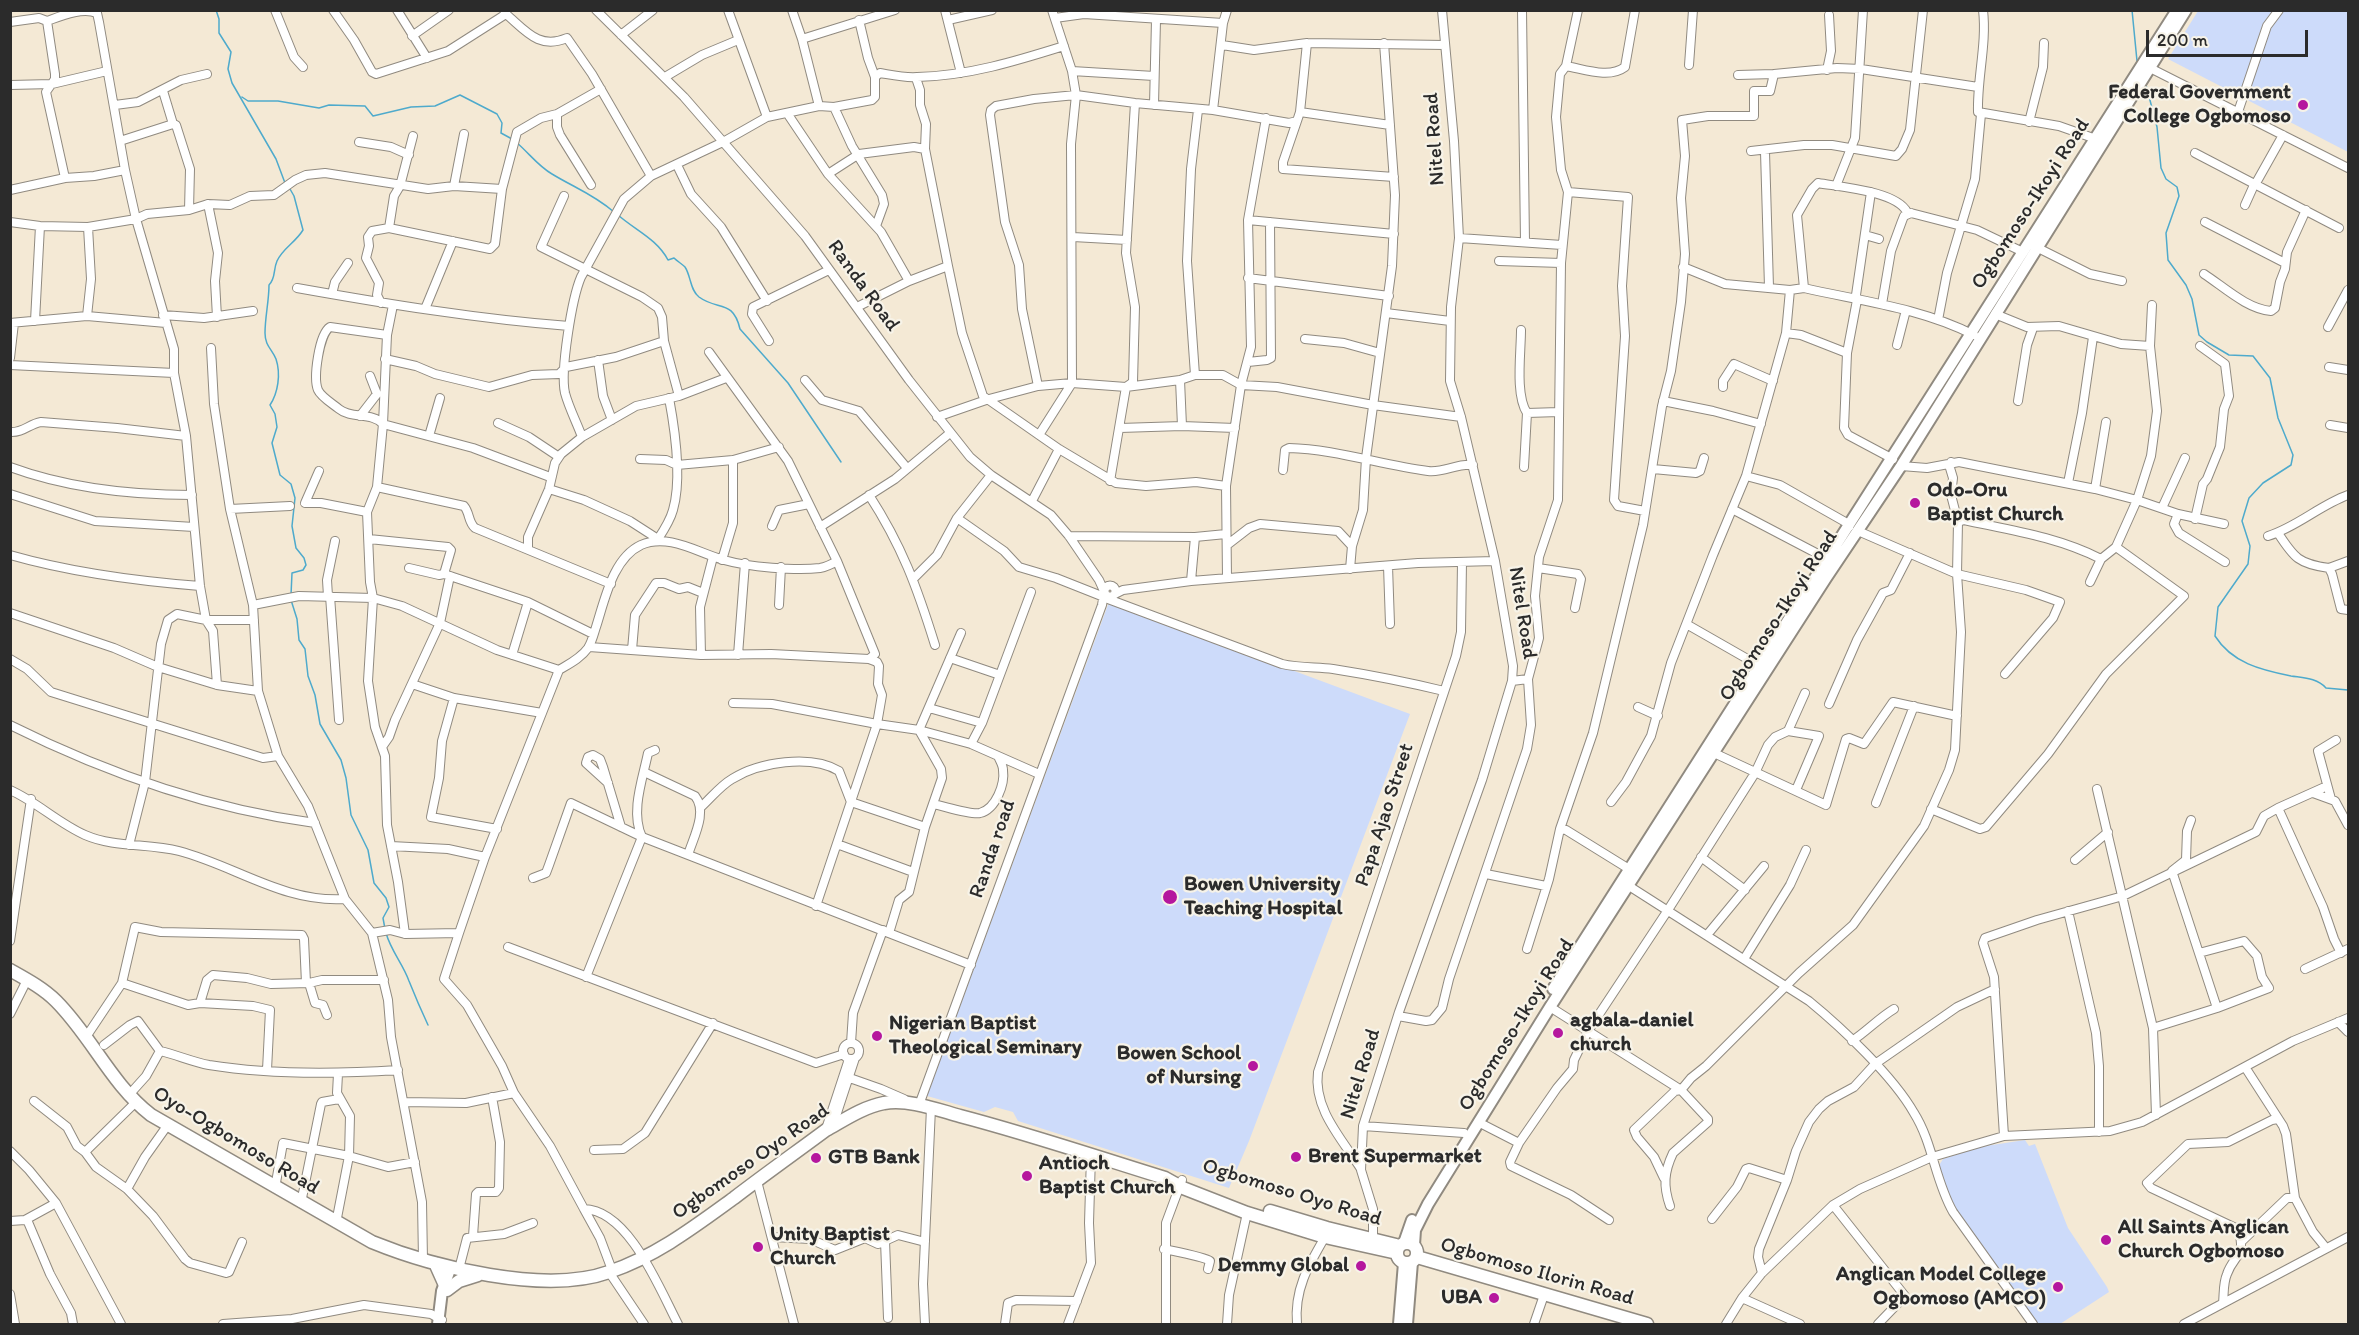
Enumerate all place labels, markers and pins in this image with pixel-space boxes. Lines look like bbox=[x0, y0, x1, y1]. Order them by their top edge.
place label: Federal Government College Ogbomoso bbox=[2108, 80, 2291, 130]
marker: Federal Government College Ogbomoso bbox=[2296, 98, 2310, 112]
place label: Odo-Oru Baptist Church bbox=[1927, 478, 2063, 528]
marker: Odo-Oru Baptist Church bbox=[1908, 496, 1922, 510]
place label: Bowen University Teaching Hospital bbox=[1184, 872, 1342, 922]
marker: Bowen University Teaching Hospital bbox=[1161, 888, 1179, 906]
place label: agbala-daniel church bbox=[1570, 1008, 1693, 1058]
place label: Nigerian Baptist Theological Seminary bbox=[889, 1011, 1082, 1061]
marker: agbala-daniel church bbox=[1551, 1026, 1565, 1040]
marker: Nigerian Baptist Theological Seminary bbox=[870, 1029, 884, 1043]
place label: Bowen School of Nursing bbox=[1117, 1041, 1241, 1091]
marker: Bowen School of Nursing bbox=[1246, 1059, 1260, 1073]
place label: Brent Supermarket bbox=[1308, 1144, 1482, 1170]
place label: GTB Bank bbox=[828, 1145, 920, 1171]
marker: Brent Supermarket bbox=[1289, 1150, 1303, 1164]
marker: GTB Bank bbox=[809, 1151, 823, 1165]
place label: Antioch Baptist Church bbox=[1039, 1151, 1175, 1201]
marker: Antioch Baptist Church bbox=[1020, 1169, 1034, 1183]
place label: All Saints Anglican Church Ogbomoso bbox=[2118, 1215, 2289, 1265]
place label: Unity Baptist Church bbox=[770, 1222, 890, 1272]
marker: All Saints Anglican Church Ogbomoso bbox=[2099, 1233, 2113, 1247]
marker: Unity Baptist Church bbox=[751, 1240, 765, 1254]
place label: Demmy Global bbox=[1217, 1253, 1349, 1279]
marker: Demmy Global bbox=[1354, 1259, 1368, 1273]
place label: Anglican Model College Ogbomoso (AMCO) bbox=[1836, 1262, 2046, 1312]
marker: Anglican Model College Ogbomoso (AMCO) bbox=[2051, 1280, 2065, 1294]
place label: UBA bbox=[1441, 1285, 1482, 1311]
marker: UBA bbox=[1487, 1291, 1501, 1305]

